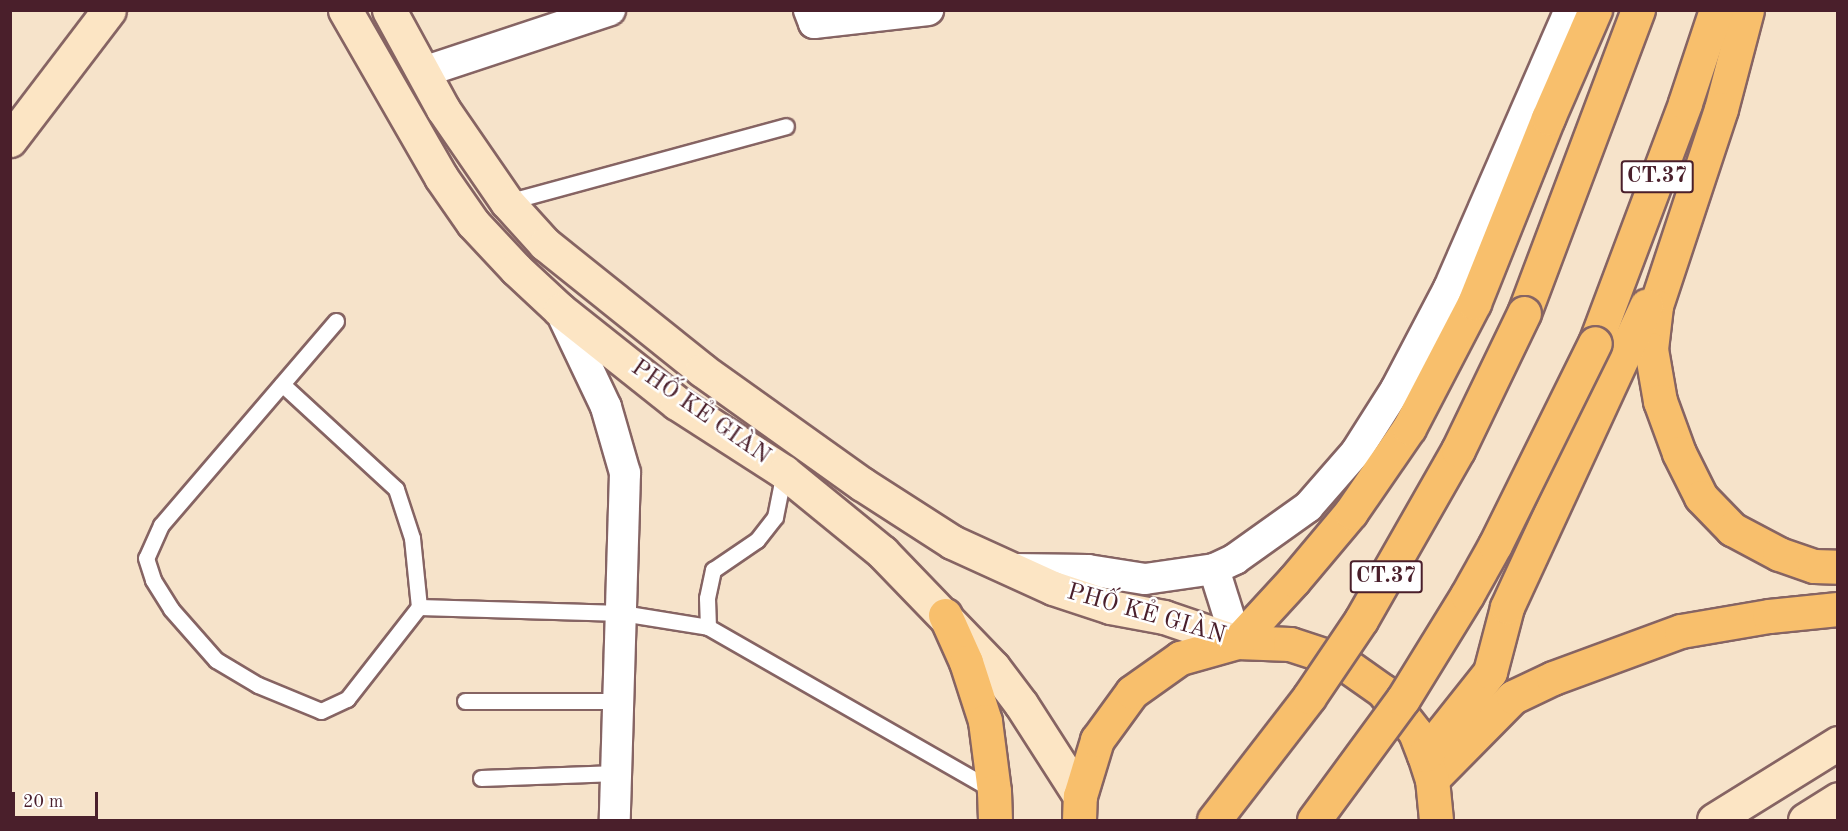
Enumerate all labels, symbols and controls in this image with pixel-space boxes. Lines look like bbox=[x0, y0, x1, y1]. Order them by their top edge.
road number: CT.37 bbox=[1620, 158, 1694, 196]
street label: PHỐ KẺ GIÀN bbox=[625, 354, 775, 472]
road number: CT.37 bbox=[1348, 558, 1424, 596]
street label: PHỐ KẺ GIÀN bbox=[1063, 579, 1229, 651]
scale bar bbox=[15, 780, 100, 818]
text: 20 m bbox=[23, 793, 63, 811]

